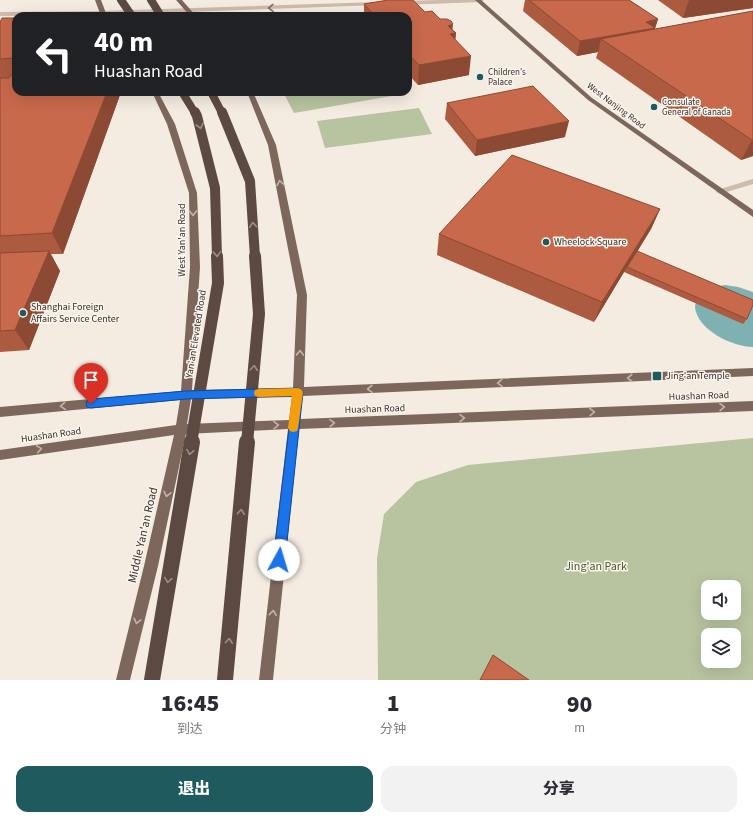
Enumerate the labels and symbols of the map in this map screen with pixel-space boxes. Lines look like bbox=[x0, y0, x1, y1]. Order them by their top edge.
one-way arrow bbox=[268, 3, 274, 12]
place label: Children's Palace bbox=[488, 66, 526, 89]
marker: Children's Palace bbox=[475, 72, 485, 82]
street label: West Nanjing Road bbox=[584, 80, 648, 132]
place label: Consulate General of Canada bbox=[662, 96, 731, 119]
marker: Consulate General of Canada bbox=[649, 102, 659, 112]
one-way arrow bbox=[195, 123, 203, 129]
one-way arrow bbox=[276, 180, 284, 187]
street label: West Yan'an Road bbox=[175, 203, 189, 277]
one-way arrow bbox=[189, 210, 198, 216]
one-way arrow bbox=[248, 222, 257, 228]
place label: Wheelock Square bbox=[554, 235, 626, 249]
marker: Wheelock Square bbox=[541, 237, 551, 247]
one-way arrow bbox=[213, 251, 221, 257]
street label: Yan'an Elevated Road bbox=[182, 289, 210, 380]
place label: Shanghai Foreign Affairs Service Center bbox=[31, 300, 120, 326]
marker: Shanghai Foreign Affairs Service Center bbox=[18, 308, 28, 318]
one-way arrow bbox=[295, 350, 304, 356]
pin bbox=[74, 363, 108, 404]
one-way arrow bbox=[249, 365, 258, 371]
place label: Jing'an Temple bbox=[666, 369, 730, 383]
marker: Jing'an Temple bbox=[651, 370, 663, 382]
one-way arrow bbox=[627, 373, 633, 382]
one-way arrow bbox=[497, 379, 503, 388]
one-way arrow bbox=[367, 385, 373, 393]
street label: Huashan Road bbox=[668, 388, 730, 404]
one-way arrow bbox=[60, 401, 66, 410]
street label: Huashan Road bbox=[344, 401, 406, 417]
one-way arrow bbox=[719, 403, 725, 411]
one-way arrow bbox=[589, 408, 595, 417]
one-way arrow bbox=[459, 413, 465, 422]
one-way arrow bbox=[329, 419, 335, 427]
one-way arrow bbox=[273, 421, 279, 429]
street label: Huashan Road bbox=[20, 424, 82, 446]
one-way arrow bbox=[36, 445, 42, 454]
one-way arrow bbox=[186, 449, 195, 455]
street label: Middle Yan'an Road bbox=[124, 485, 162, 585]
one-way arrow bbox=[163, 491, 171, 497]
one-way arrow bbox=[236, 509, 245, 515]
position arrow bbox=[258, 539, 300, 581]
park label: Jing'an Park bbox=[565, 558, 627, 575]
one-way arrow bbox=[165, 577, 173, 583]
one-way arrow bbox=[268, 610, 277, 616]
one-way arrow bbox=[134, 618, 142, 624]
one-way arrow bbox=[224, 638, 233, 644]

